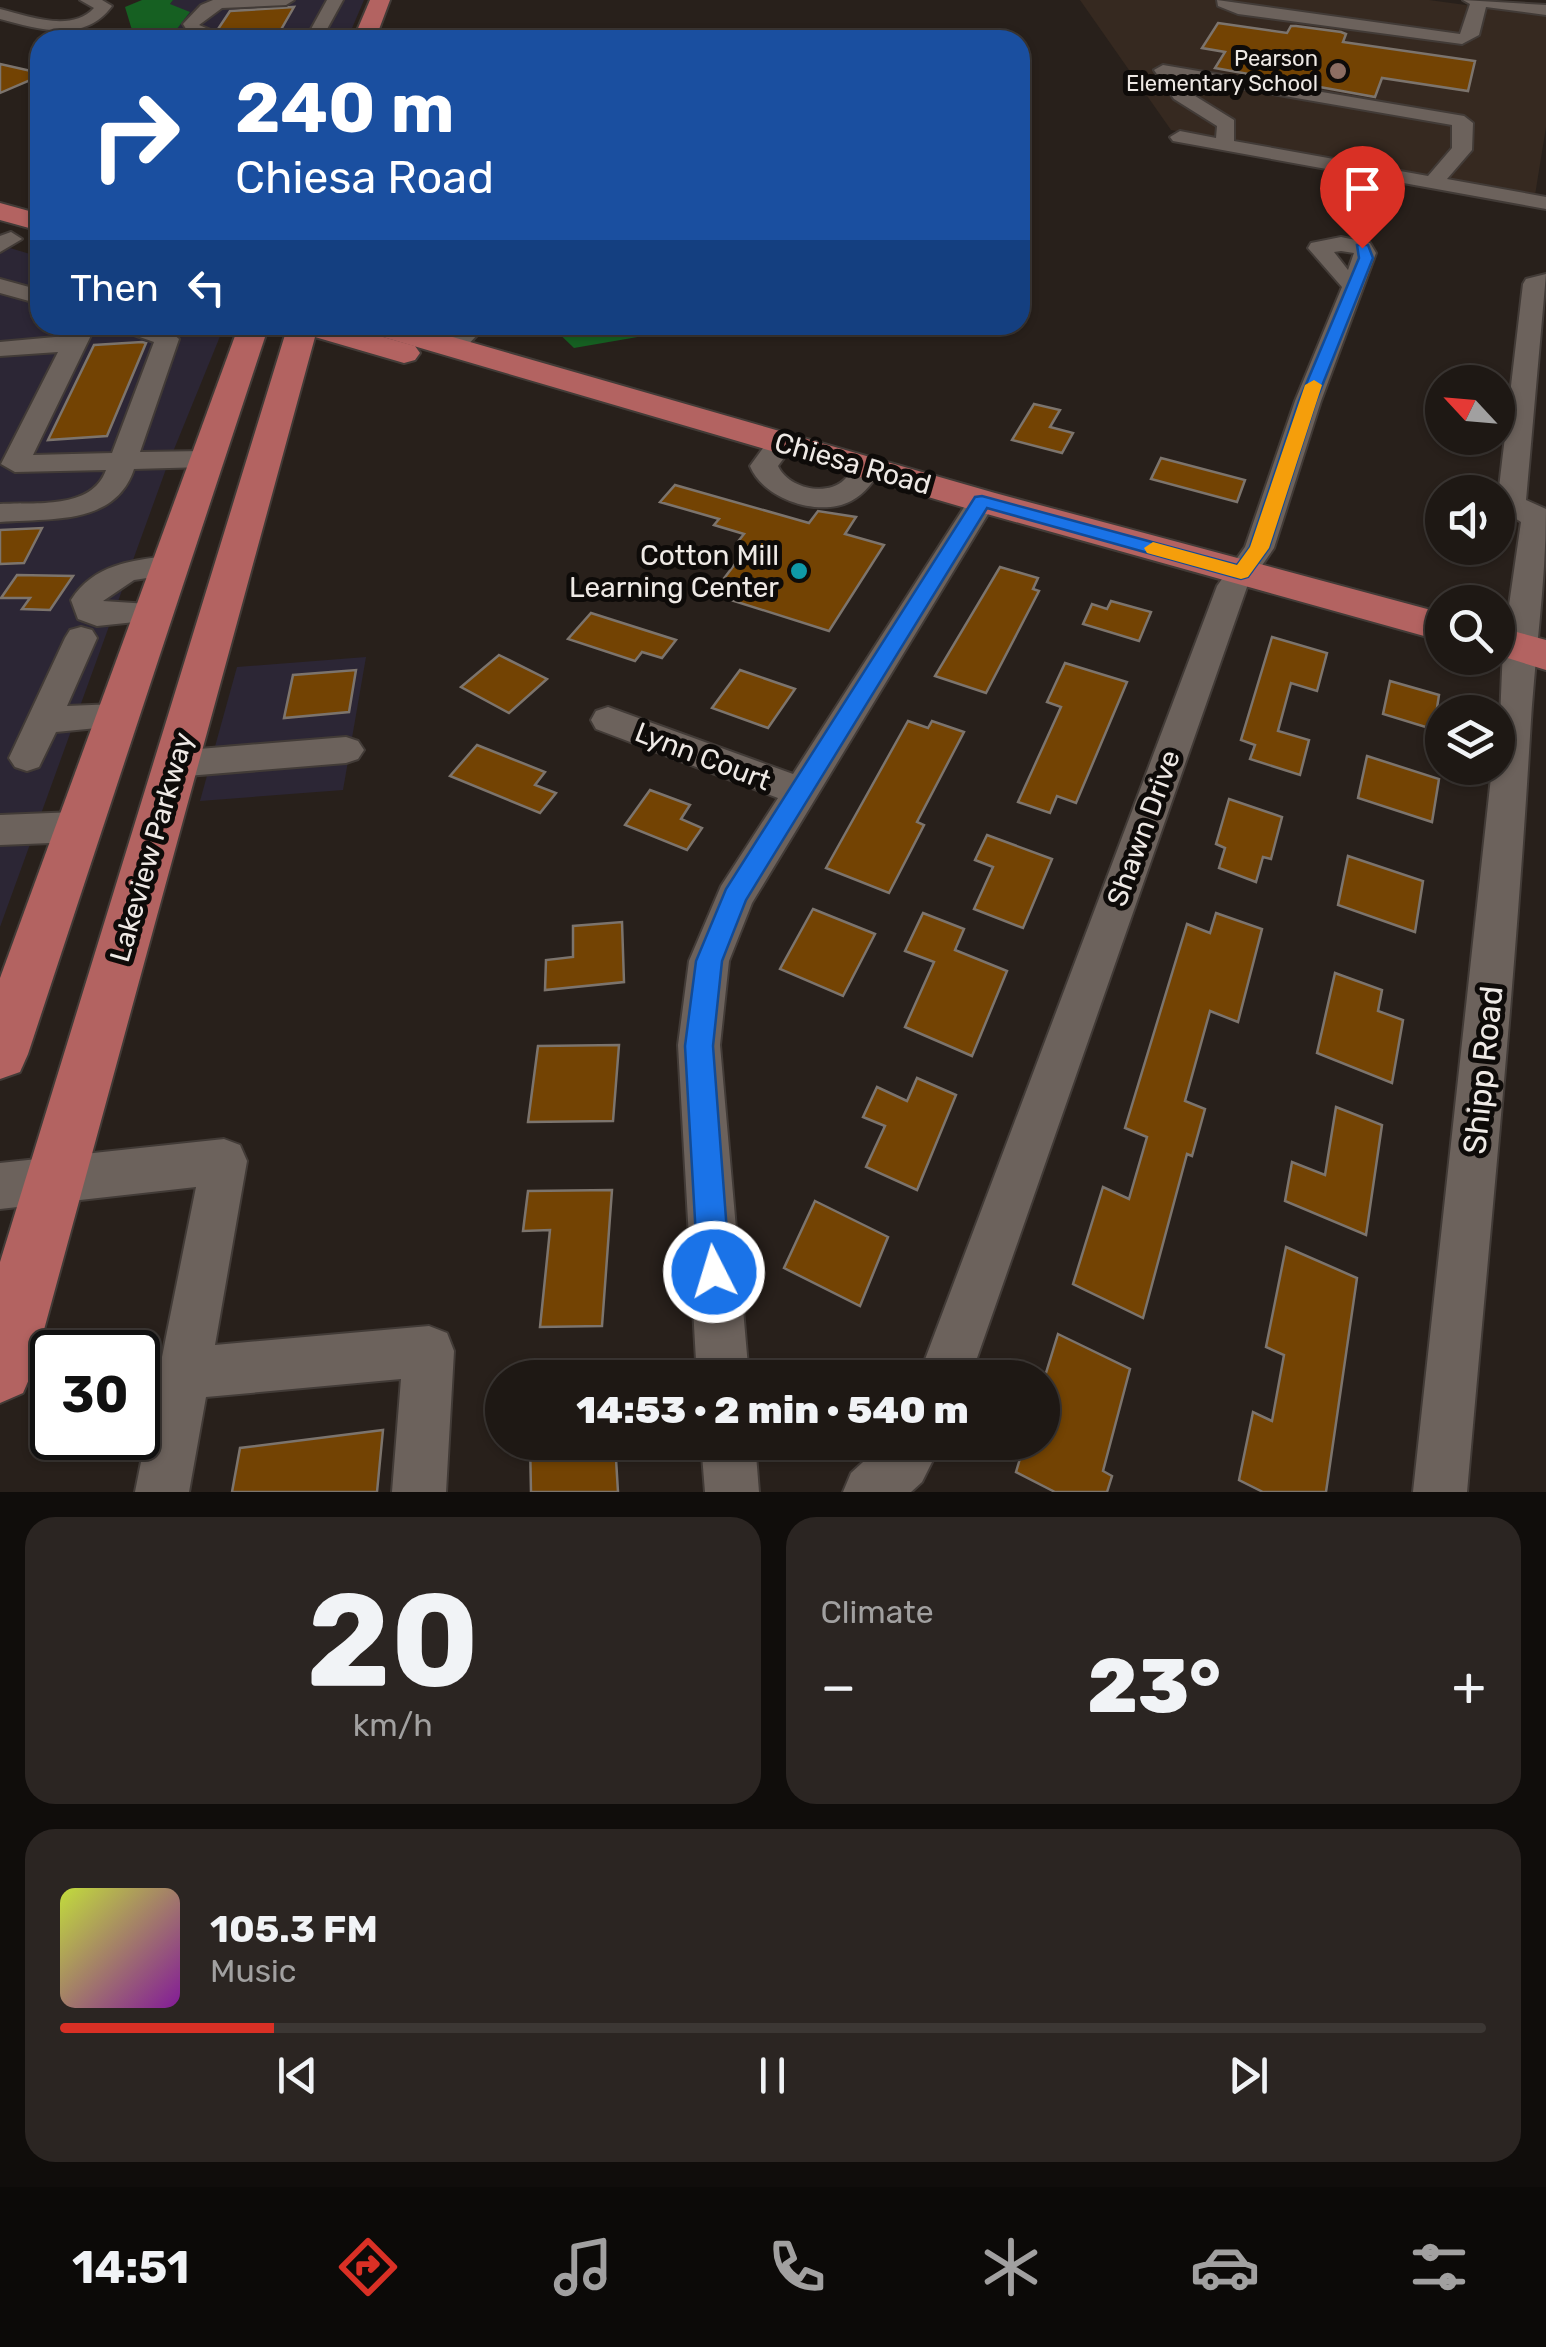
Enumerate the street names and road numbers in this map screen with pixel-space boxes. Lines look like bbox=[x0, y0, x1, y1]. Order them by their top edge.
street label: Chiesa Road bbox=[771, 425, 935, 502]
street label: Lynn Court bbox=[630, 716, 775, 797]
street label: Lakeview Parkway bbox=[103, 729, 200, 966]
street label: Shawn Drive bbox=[1100, 746, 1187, 911]
street label: Shipp Road bbox=[1455, 984, 1511, 1156]

